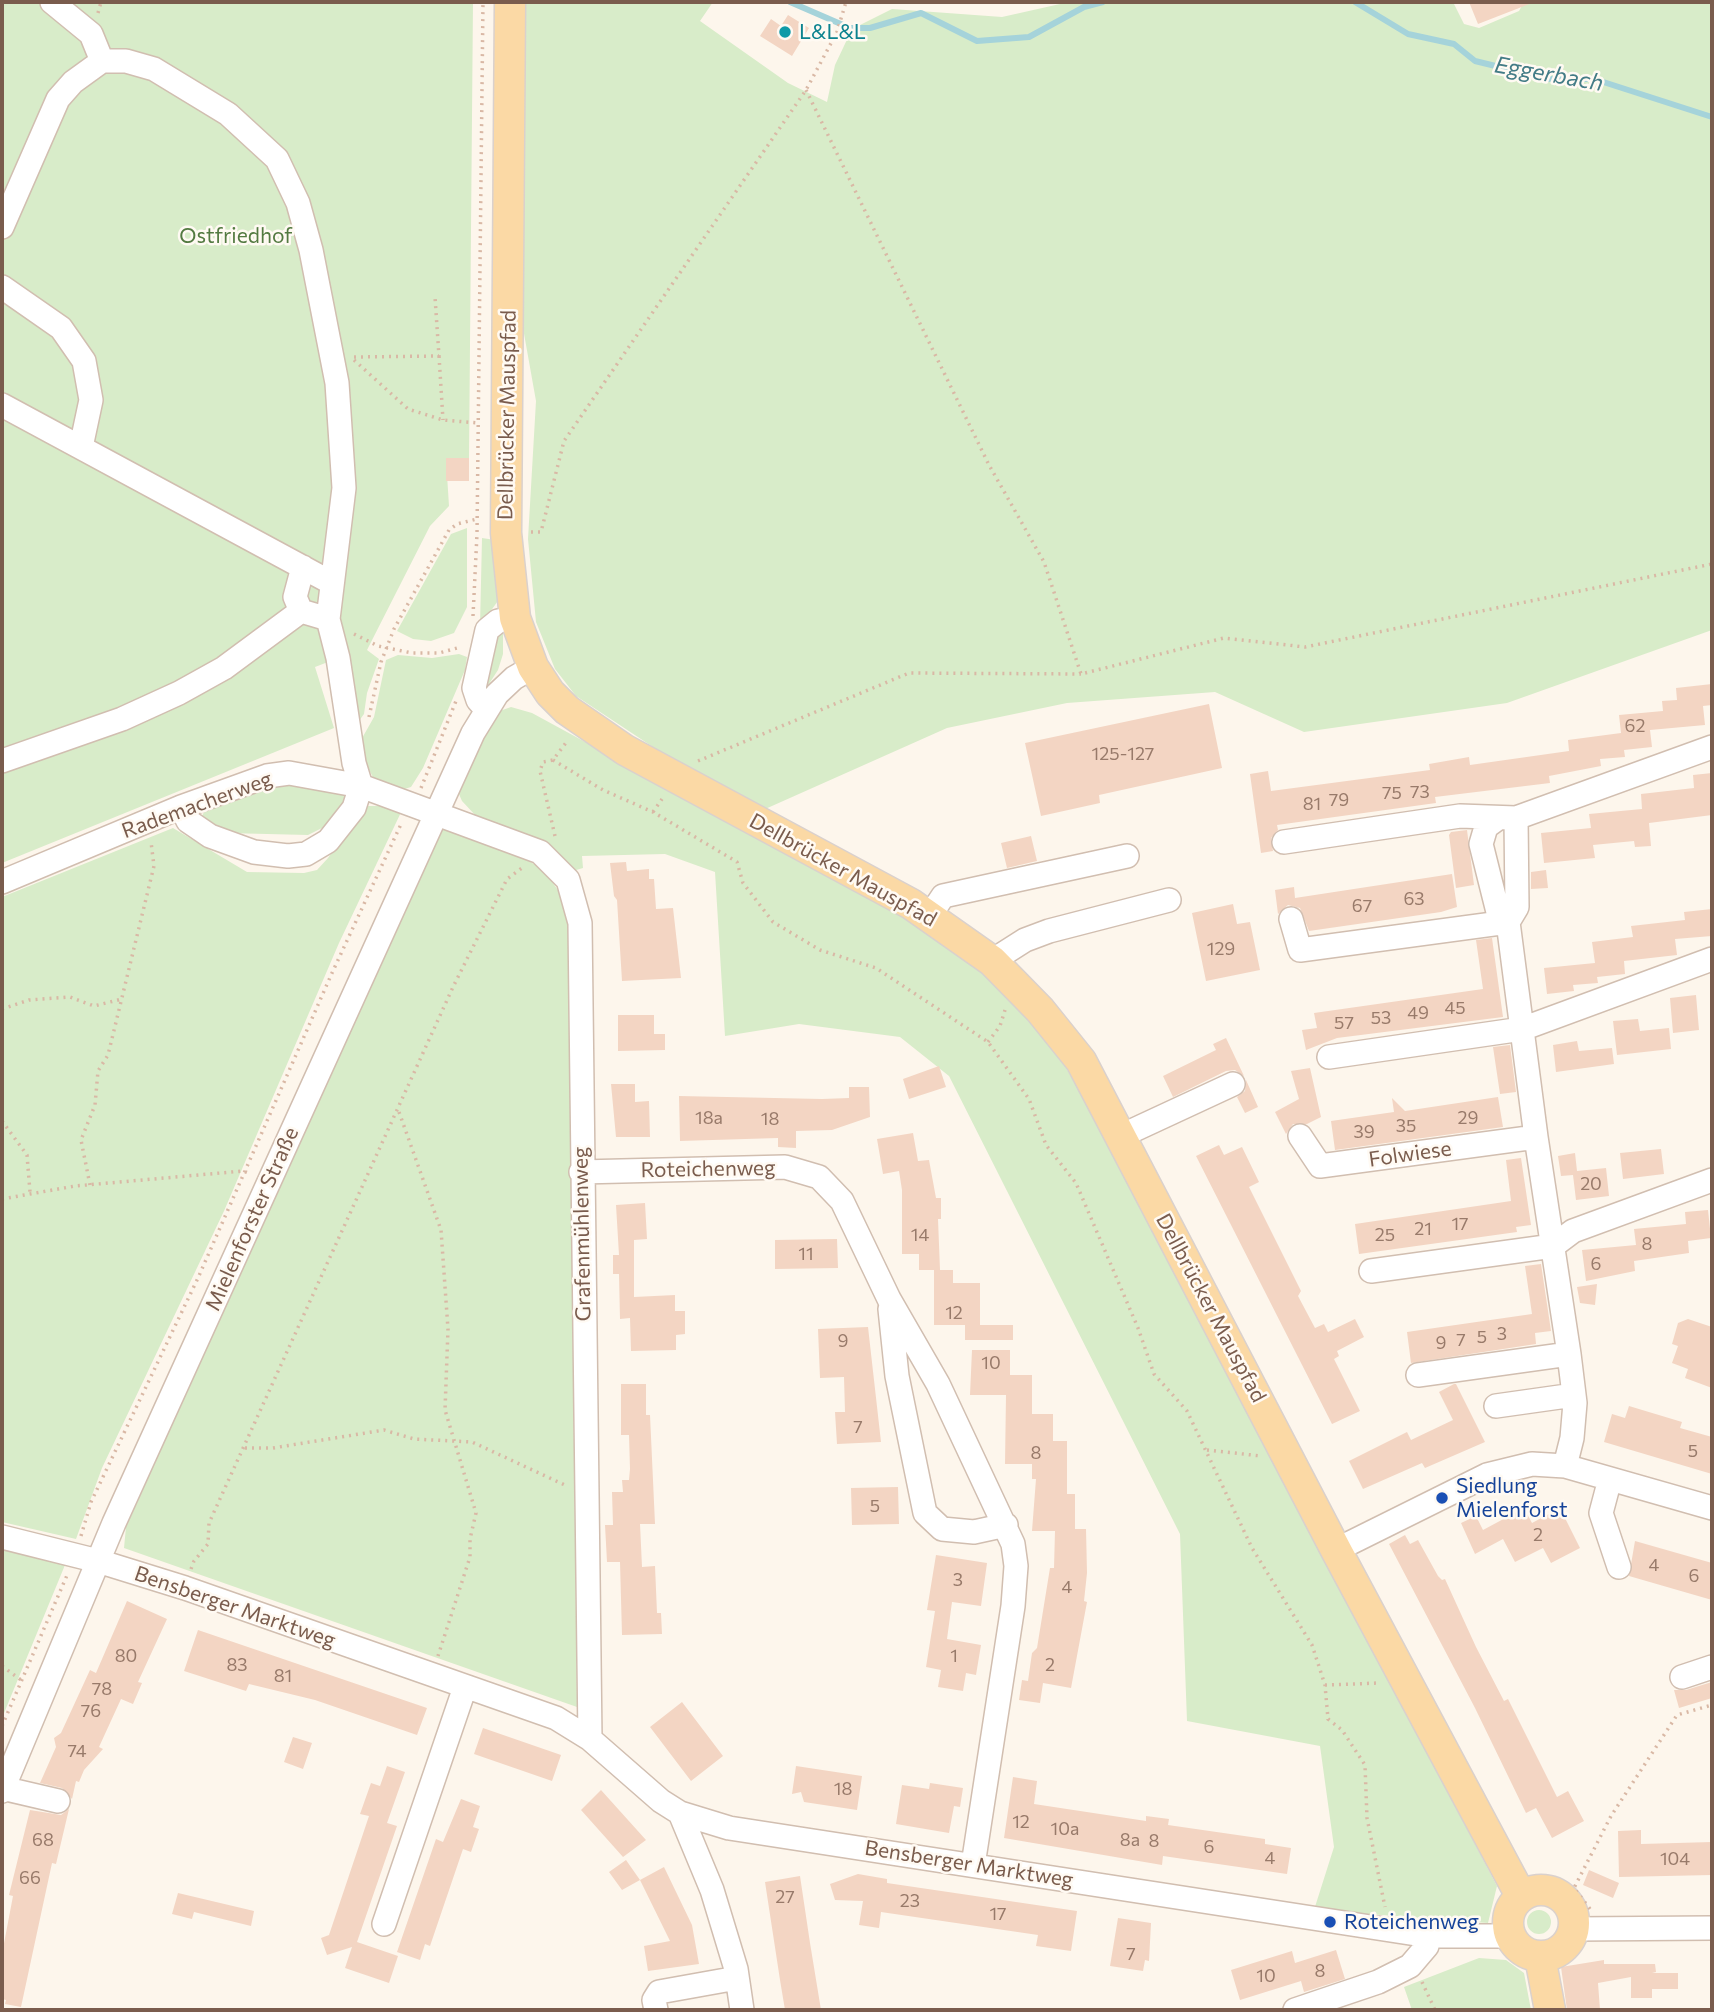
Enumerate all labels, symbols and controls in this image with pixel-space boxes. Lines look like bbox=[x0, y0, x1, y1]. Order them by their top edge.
place label: L&L&L bbox=[799, 19, 866, 45]
marker: L&L&L bbox=[777, 24, 793, 40]
water label: Eggerbach bbox=[1493, 51, 1605, 97]
park label: Ostfriedhof bbox=[179, 223, 293, 249]
street label: Dellbrücker Mauspfad bbox=[493, 310, 521, 520]
house number: 62 bbox=[1625, 715, 1645, 737]
house number: 125-127 bbox=[1092, 743, 1154, 765]
street label: Rademacherweg bbox=[118, 766, 276, 844]
house number: 73 bbox=[1410, 781, 1430, 803]
house number: 75 bbox=[1382, 782, 1402, 804]
house number: 79 bbox=[1329, 789, 1349, 811]
house number: 81 bbox=[1303, 793, 1321, 815]
street label: Dellbrücker Mauspfad bbox=[745, 808, 941, 932]
house number: 63 bbox=[1403, 888, 1425, 910]
house number: 67 bbox=[1352, 895, 1372, 917]
house number: 129 bbox=[1207, 938, 1235, 960]
house number: 45 bbox=[1444, 997, 1466, 1019]
house number: 49 bbox=[1407, 1002, 1429, 1024]
house number: 53 bbox=[1371, 1007, 1391, 1029]
house number: 57 bbox=[1334, 1012, 1354, 1034]
house number: 18a bbox=[695, 1107, 723, 1129]
house number: 29 bbox=[1458, 1107, 1478, 1129]
house number: 18 bbox=[761, 1108, 779, 1130]
house number: 35 bbox=[1396, 1115, 1416, 1137]
house number: 39 bbox=[1353, 1121, 1375, 1143]
street label: Mielenforster Straße bbox=[200, 1123, 304, 1315]
street label: Folwiese bbox=[1367, 1136, 1453, 1172]
street label: Grafenmühlenweg bbox=[568, 1146, 596, 1322]
street label: Roteichenweg bbox=[640, 1155, 776, 1183]
house number: 20 bbox=[1580, 1173, 1602, 1195]
street label: Dellbrücker Mauspfad bbox=[1151, 1209, 1271, 1407]
house number: 17 bbox=[1451, 1213, 1469, 1235]
house number: 21 bbox=[1414, 1218, 1432, 1240]
house number: 14 bbox=[911, 1224, 929, 1246]
house number: 25 bbox=[1375, 1224, 1395, 1246]
house number: 8 bbox=[1642, 1233, 1652, 1255]
house number: 11 bbox=[798, 1243, 814, 1265]
house number: 6 bbox=[1591, 1253, 1601, 1275]
house number: 12 bbox=[945, 1302, 963, 1324]
house number: 3 bbox=[1497, 1323, 1507, 1345]
house number: 5 bbox=[1477, 1326, 1487, 1348]
house number: 7 bbox=[1456, 1329, 1466, 1351]
house number: 9 bbox=[838, 1330, 848, 1352]
house number: 9 bbox=[1436, 1332, 1446, 1354]
house number: 10 bbox=[981, 1352, 1001, 1374]
house number: 7 bbox=[853, 1416, 863, 1438]
house number: 5 bbox=[1688, 1440, 1698, 1462]
house number: 8 bbox=[1031, 1442, 1041, 1464]
place label: Siedlung Mielenforst bbox=[1456, 1473, 1567, 1523]
marker: Siedlung Mielenforst bbox=[1434, 1490, 1450, 1506]
house number: 5 bbox=[870, 1495, 880, 1517]
house number: 2 bbox=[1533, 1524, 1543, 1546]
house number: 4 bbox=[1649, 1554, 1659, 1576]
street label: Bensberger Marktweg bbox=[131, 1561, 339, 1653]
house number: 6 bbox=[1689, 1565, 1699, 1587]
house number: 3 bbox=[953, 1569, 963, 1591]
house number: 4 bbox=[1062, 1576, 1072, 1598]
house number: 80 bbox=[115, 1645, 137, 1667]
house number: 1 bbox=[950, 1645, 958, 1667]
house number: 83 bbox=[226, 1654, 248, 1676]
house number: 2 bbox=[1045, 1654, 1055, 1676]
house number: 81 bbox=[274, 1665, 292, 1687]
house number: 78 bbox=[92, 1678, 112, 1700]
house number: 76 bbox=[81, 1700, 101, 1722]
house number: 74 bbox=[67, 1740, 87, 1762]
house number: 18 bbox=[834, 1778, 852, 1800]
house number: 12 bbox=[1012, 1811, 1030, 1833]
house number: 10a bbox=[1051, 1818, 1079, 1840]
house number: 68 bbox=[32, 1829, 54, 1851]
house number: 8a bbox=[1120, 1829, 1140, 1851]
house number: 8 bbox=[1149, 1830, 1159, 1852]
street label: Bensberger Marktweg bbox=[863, 1835, 1075, 1893]
house number: 6 bbox=[1204, 1836, 1214, 1858]
house number: 4 bbox=[1265, 1847, 1275, 1869]
house number: 104 bbox=[1660, 1848, 1690, 1870]
house number: 66 bbox=[19, 1867, 41, 1889]
house number: 27 bbox=[775, 1886, 795, 1908]
house number: 23 bbox=[900, 1890, 920, 1912]
house number: 17 bbox=[989, 1903, 1007, 1925]
place label: Roteichenweg bbox=[1344, 1909, 1479, 1935]
marker: Roteichenweg bbox=[1322, 1914, 1338, 1930]
house number: 7 bbox=[1126, 1943, 1136, 1965]
house number: 8 bbox=[1315, 1960, 1325, 1982]
house number: 10 bbox=[1256, 1965, 1276, 1987]

